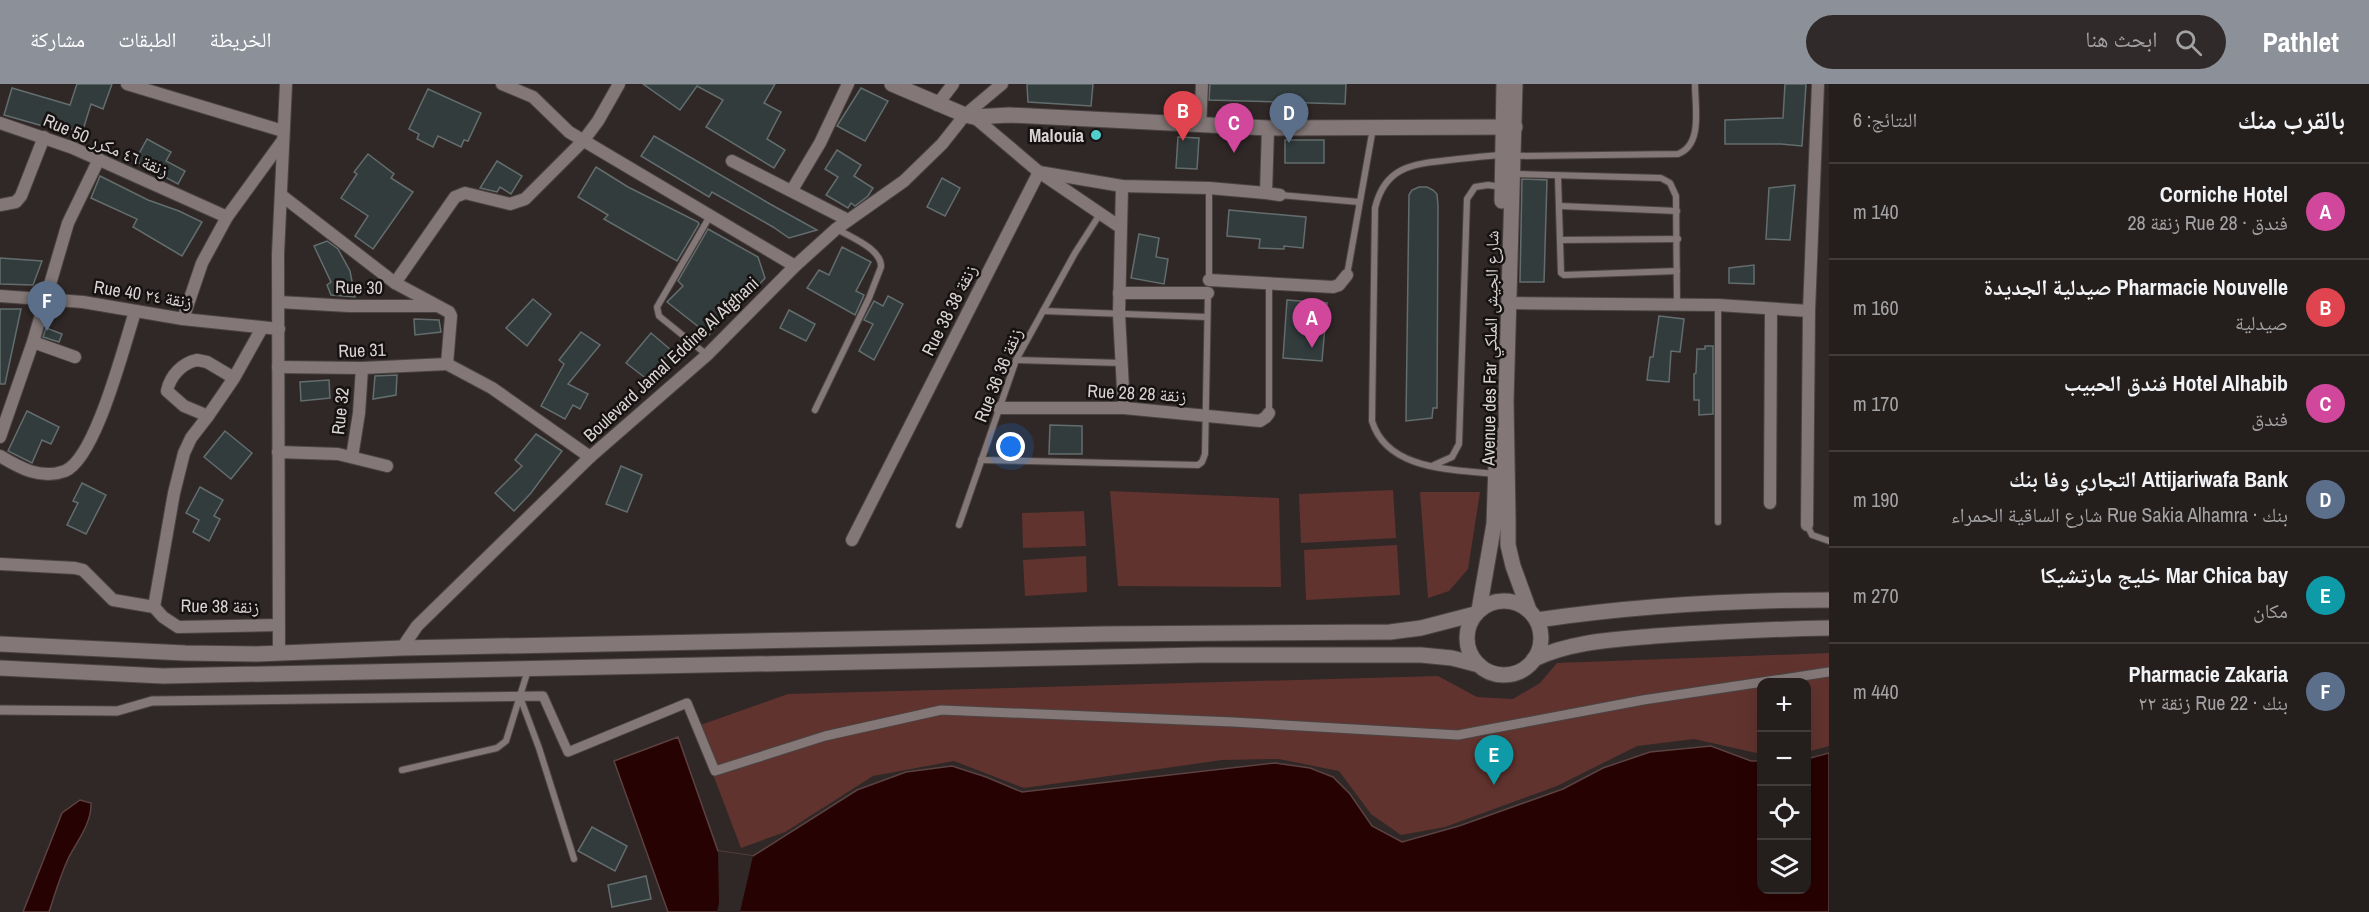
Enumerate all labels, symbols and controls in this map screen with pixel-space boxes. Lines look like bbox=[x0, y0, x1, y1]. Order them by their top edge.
search box bbox=[1806, 15, 2226, 69]
text: Pathlet bbox=[2262, 23, 2339, 61]
text: ابحث هنا bbox=[2085, 24, 2157, 54]
text: مشاركة bbox=[30, 25, 85, 54]
text: الطبقات bbox=[118, 25, 177, 54]
text: الخريطة bbox=[210, 25, 271, 54]
icon: search bbox=[2172, 26, 2205, 59]
pin: B bbox=[1164, 92, 1202, 141]
pin: D bbox=[1270, 94, 1308, 143]
text: بالقرب منك bbox=[2238, 102, 2345, 137]
pin: C bbox=[1214, 104, 1254, 153]
text: النتائج: 6 bbox=[1853, 106, 1917, 133]
street label: Rue 50 زنقة ٤٦ مكرر bbox=[40, 107, 173, 183]
place label: Malouia bbox=[1029, 123, 1085, 148]
marker: Malouia bbox=[1089, 128, 1103, 142]
text: Corniche Hotel bbox=[2160, 179, 2288, 209]
text: 140 m bbox=[1853, 198, 1899, 225]
text: A bbox=[2320, 198, 2331, 225]
text: فندق · Rue 28 زنقة 28 bbox=[2127, 209, 2288, 236]
street label: Avenue des Far شارع الجيش الملكي bbox=[1475, 230, 1507, 467]
street label: Rue 38 زنقة 38 bbox=[915, 260, 983, 360]
street label: Boulevard Jamal Eddine Al Afghani bbox=[578, 271, 764, 447]
text: Pharmacie Nouvelle صيدلية الجديدة bbox=[1984, 272, 2288, 302]
street label: Rue 40 زنقة ٢٤ bbox=[92, 274, 194, 314]
street label: Rue 30 bbox=[335, 274, 383, 300]
pin: F bbox=[28, 282, 66, 331]
text: 160 m bbox=[1853, 294, 1899, 321]
text: B bbox=[2320, 294, 2331, 321]
pin: A bbox=[1292, 298, 1332, 348]
text: صيدلية bbox=[2235, 309, 2288, 336]
street label: Rue 36 زنقة 36 bbox=[968, 324, 1028, 426]
street label: Rue 31 bbox=[338, 337, 387, 363]
text: Hotel Alhabib فندق الحبيب bbox=[2064, 368, 2288, 398]
street label: Rue 28 زنقة 28 bbox=[1087, 378, 1187, 408]
street label: Rue 32 bbox=[325, 386, 355, 436]
text: 170 m bbox=[1853, 390, 1899, 417]
text: C bbox=[2320, 390, 2331, 417]
text: فندق bbox=[2251, 405, 2288, 432]
your location bbox=[996, 432, 1025, 461]
text: Attijariwafa Bank التجاري وفا بنك bbox=[2009, 464, 2288, 494]
text: 190 m bbox=[1853, 486, 1899, 513]
text: D bbox=[2320, 486, 2331, 513]
text: بنك · Rue Sakia Alhamra شارع الساقية الحمراء bbox=[1951, 501, 2288, 528]
text: Mar Chica bay خليج مارتشيكا bbox=[2040, 560, 2288, 590]
text: 270 m bbox=[1853, 582, 1899, 609]
text: E bbox=[2320, 582, 2331, 609]
street label: Rue 38 زنقة bbox=[180, 593, 260, 619]
text: مكان bbox=[2253, 597, 2288, 624]
text: Pharmacie Zakaria bbox=[2129, 659, 2288, 689]
map controls bbox=[1757, 678, 1811, 894]
button: + bbox=[1757, 678, 1811, 732]
text: 440 m bbox=[1853, 678, 1899, 705]
text: F bbox=[2320, 678, 2331, 705]
text: بنك · Rue 22 زنقة ٢٢ bbox=[2138, 689, 2288, 716]
button: − bbox=[1757, 732, 1811, 786]
pin: E bbox=[1474, 736, 1514, 785]
button: locate bbox=[1757, 786, 1811, 840]
button: layers bbox=[1757, 840, 1811, 894]

